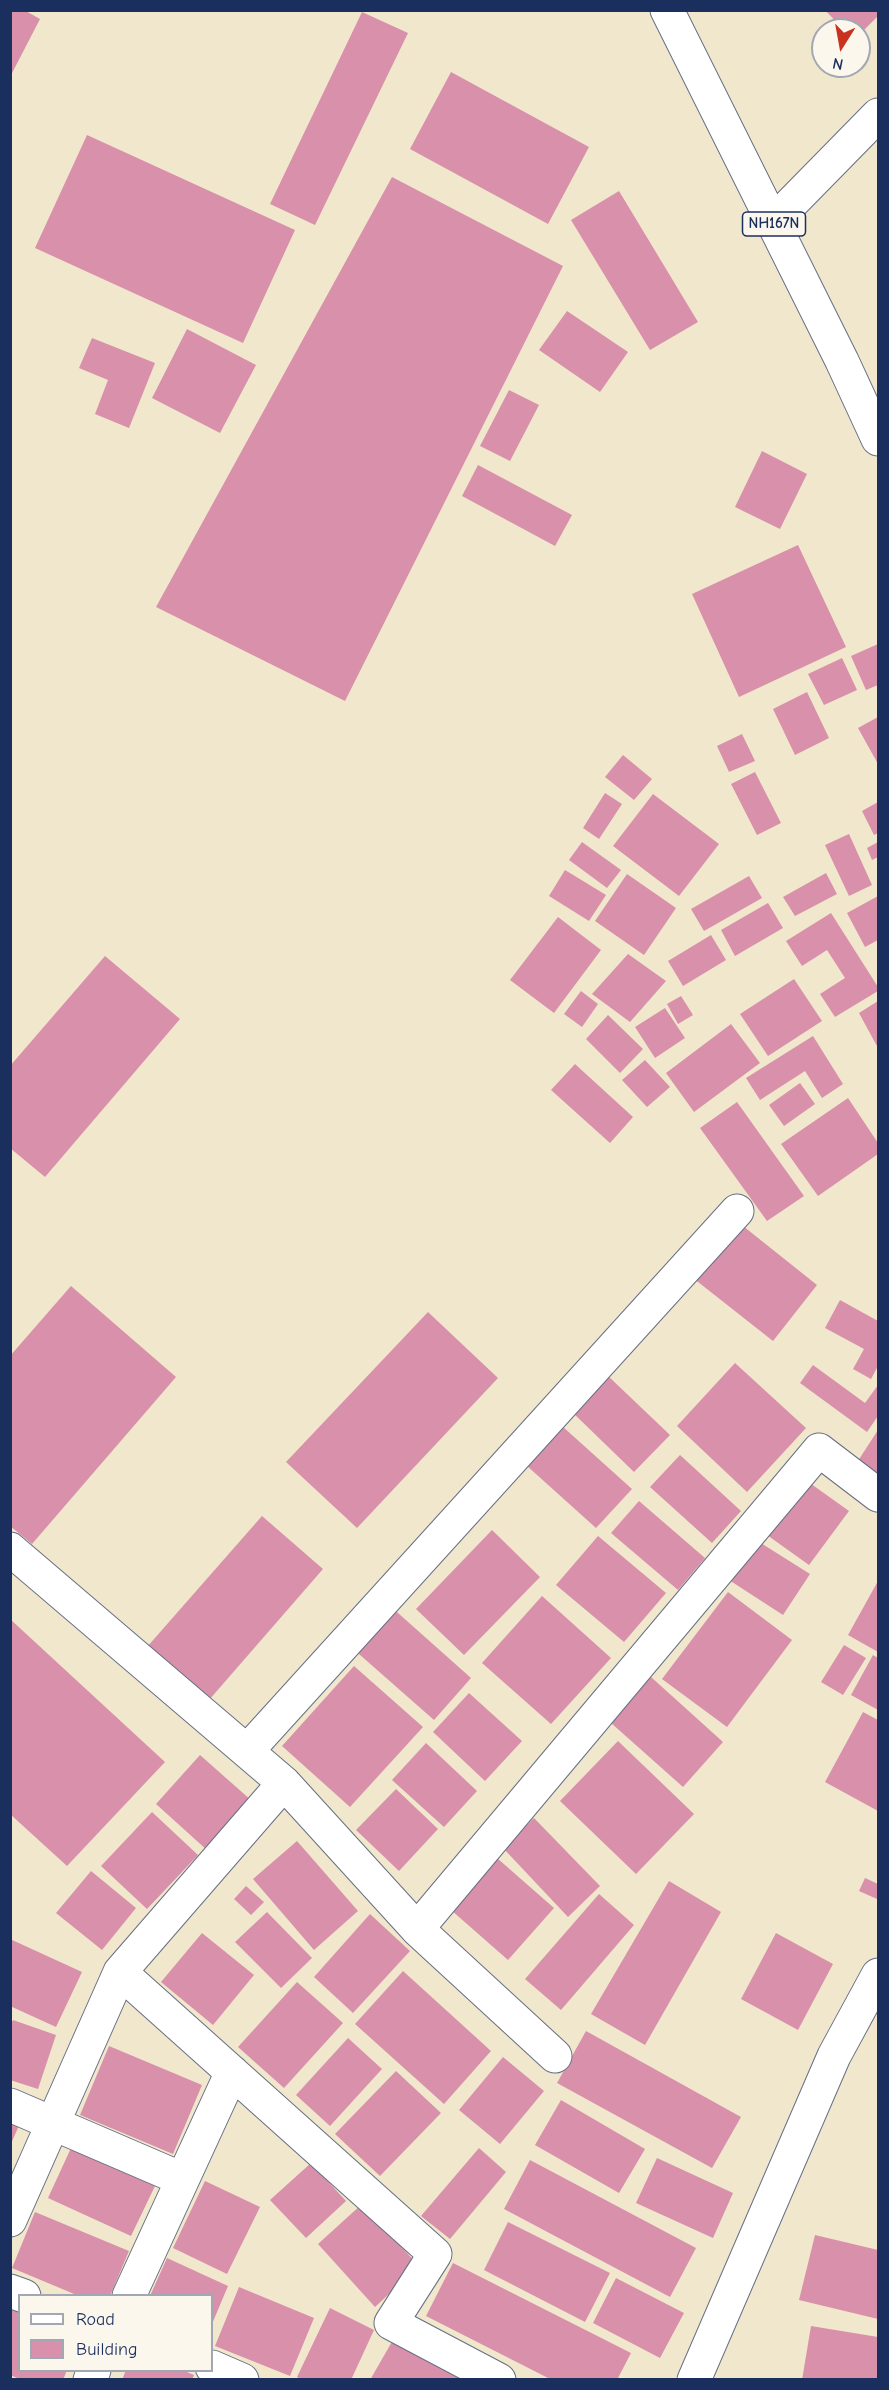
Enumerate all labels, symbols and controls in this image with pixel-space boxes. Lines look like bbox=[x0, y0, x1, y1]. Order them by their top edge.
north arrow bbox=[811, 18, 871, 78]
text: N bbox=[831, 54, 845, 74]
road number: NH167N bbox=[742, 212, 806, 236]
legend bbox=[18, 2294, 213, 2372]
text: Road bbox=[76, 2309, 115, 2330]
text: Building bbox=[76, 2339, 138, 2360]

